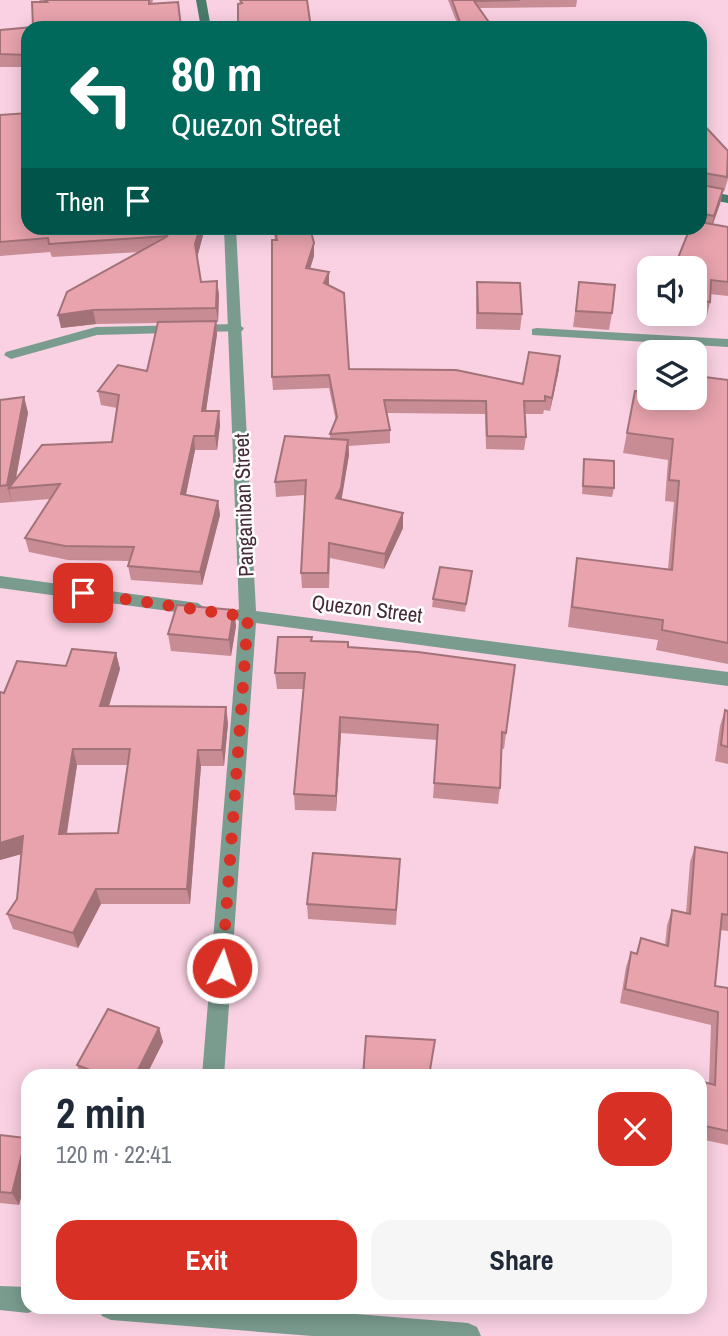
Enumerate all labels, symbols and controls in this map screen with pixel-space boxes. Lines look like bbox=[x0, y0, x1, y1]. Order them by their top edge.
text: 80 m bbox=[171, 40, 263, 106]
icon: left bbox=[56, 49, 147, 140]
text: Quezon Street bbox=[171, 103, 340, 146]
icon: arrive bbox=[119, 182, 157, 220]
text: Then bbox=[56, 184, 105, 219]
map controls bbox=[637, 256, 707, 410]
button: sound bbox=[637, 256, 707, 326]
button: layers bbox=[637, 340, 707, 410]
street label: Panganiban Street bbox=[226, 433, 260, 577]
pin bbox=[53, 563, 113, 623]
icon: arrive bbox=[64, 574, 102, 612]
street label: Quezon Street bbox=[310, 587, 424, 630]
position arrow bbox=[185, 931, 259, 1005]
text: 2 min bbox=[56, 1085, 146, 1141]
button: close bbox=[598, 1092, 672, 1166]
text: 120 m · 22:41 bbox=[56, 1139, 171, 1170]
button: Exit bbox=[56, 1220, 357, 1300]
button: Share bbox=[371, 1220, 672, 1300]

